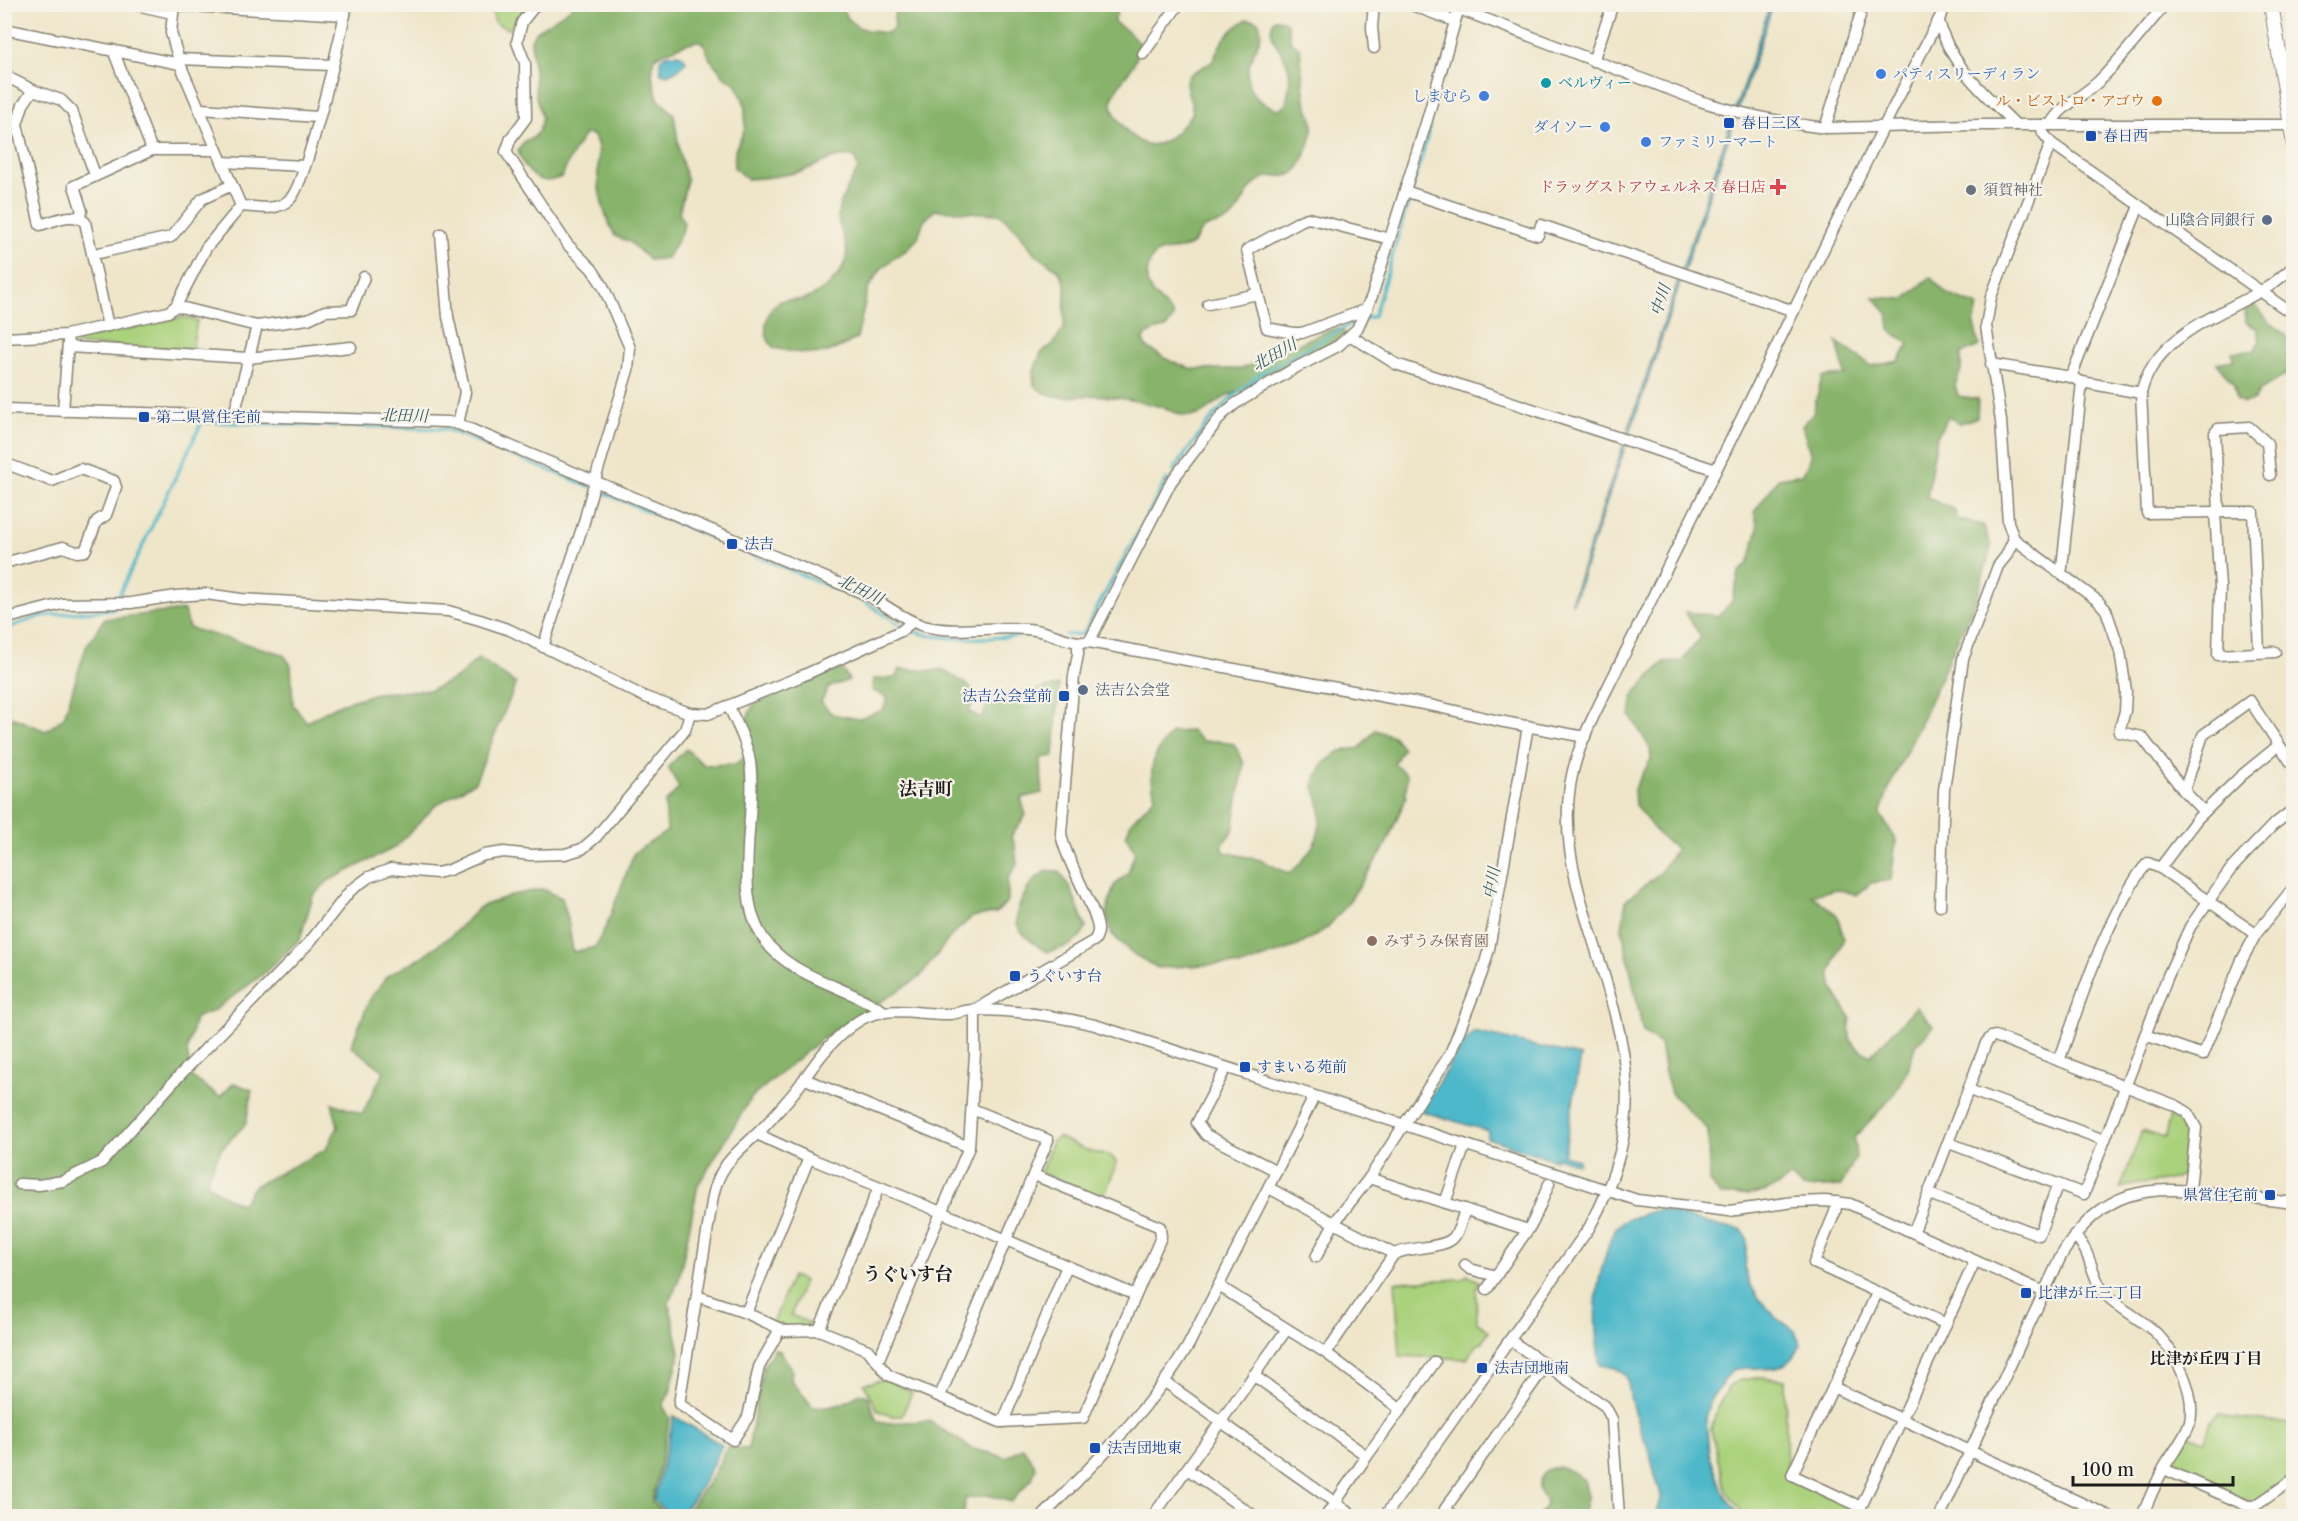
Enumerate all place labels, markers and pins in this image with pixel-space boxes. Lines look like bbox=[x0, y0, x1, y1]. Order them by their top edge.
place label: パティスリーディラン bbox=[1893, 64, 2041, 83]
marker: パティスリーディラン bbox=[1874, 67, 1888, 81]
place label: ベルヴィー bbox=[1558, 73, 1632, 92]
marker: ベルヴィー bbox=[1539, 76, 1553, 90]
place label: しまむら bbox=[1412, 86, 1472, 105]
marker: しまむら bbox=[1477, 89, 1491, 103]
place label: ル・ビストロ・アゴウ bbox=[1996, 91, 2145, 110]
marker: ル・ビストロ・アゴウ bbox=[2150, 94, 2164, 108]
place label: 春日三区 bbox=[1741, 113, 1801, 132]
marker: 春日三区 bbox=[1722, 116, 1736, 130]
place label: ダイソー bbox=[1533, 117, 1593, 136]
marker: ダイソー bbox=[1598, 120, 1612, 134]
place label: 春日西 bbox=[2103, 126, 2148, 145]
marker: 春日西 bbox=[2084, 129, 2098, 143]
place label: ファミリーマート bbox=[1658, 132, 1778, 151]
marker: ファミリーマート bbox=[1639, 135, 1653, 149]
place label: ドラッグストアウェルネス 春日店 bbox=[1539, 177, 1766, 196]
marker: ドラッグストアウェルネス 春日店 bbox=[1771, 180, 1785, 194]
place label: 須賀神社 bbox=[1983, 180, 2043, 199]
marker: 須賀神社 bbox=[1964, 183, 1978, 197]
place label: 山陰合同銀行 bbox=[2165, 210, 2255, 229]
marker: 山陰合同銀行 bbox=[2260, 213, 2274, 227]
place label: 第二県営住宅前 bbox=[156, 407, 261, 426]
marker: 第二県営住宅前 bbox=[137, 410, 151, 424]
place label: 法吉 bbox=[744, 534, 774, 553]
marker: 法吉 bbox=[725, 537, 739, 551]
place label: 法吉公会堂 bbox=[1095, 680, 1170, 699]
marker: 法吉公会堂 bbox=[1076, 683, 1090, 697]
place label: 法吉公会堂前 bbox=[962, 686, 1052, 705]
marker: 法吉公会堂前 bbox=[1057, 689, 1071, 703]
place label: みずうみ保育園 bbox=[1384, 931, 1489, 950]
marker: みずうみ保育園 bbox=[1365, 934, 1379, 948]
place label: うぐいす台 bbox=[1027, 966, 1102, 985]
marker: うぐいす台 bbox=[1008, 969, 1022, 983]
place label: すまいる苑前 bbox=[1257, 1057, 1347, 1076]
marker: すまいる苑前 bbox=[1238, 1060, 1252, 1074]
place label: 県営住宅前 bbox=[2183, 1185, 2258, 1204]
marker: 県営住宅前 bbox=[2263, 1188, 2277, 1202]
place label: 比津が丘三丁目 bbox=[2038, 1283, 2143, 1302]
marker: 比津が丘三丁目 bbox=[2019, 1286, 2033, 1300]
place label: 法吉団地南 bbox=[1494, 1358, 1569, 1377]
marker: 法吉団地南 bbox=[1475, 1361, 1489, 1375]
place label: 法吉団地東 bbox=[1107, 1438, 1182, 1457]
marker: 法吉団地東 bbox=[1088, 1441, 1102, 1455]

